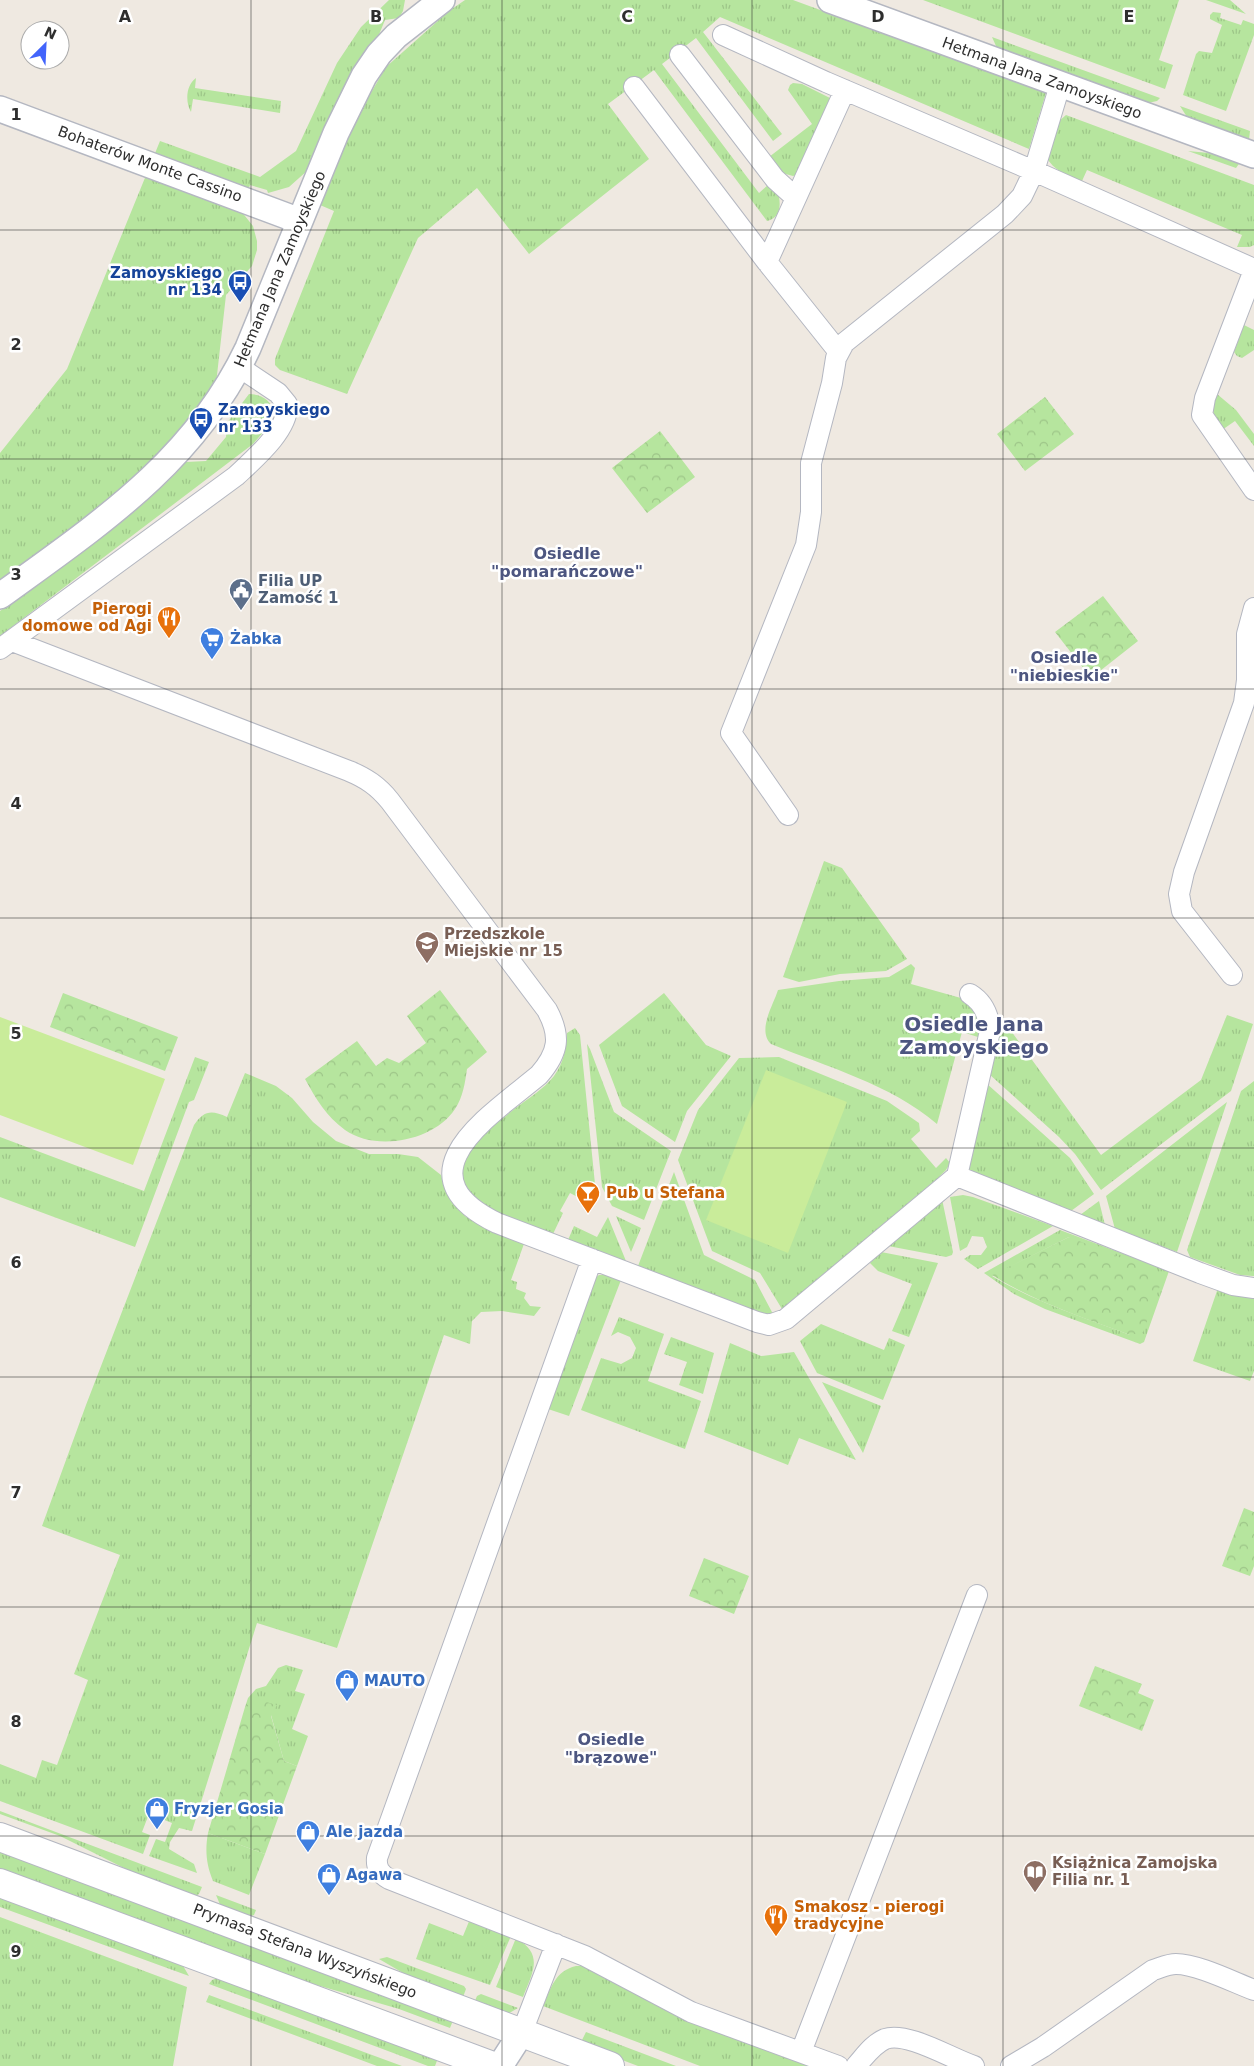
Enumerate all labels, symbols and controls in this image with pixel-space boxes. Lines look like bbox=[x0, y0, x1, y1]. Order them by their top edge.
text: A bbox=[119, 7, 132, 26]
text: B bbox=[370, 7, 382, 26]
text: C bbox=[621, 7, 633, 26]
text: D bbox=[871, 7, 885, 26]
text: E bbox=[1124, 7, 1134, 26]
north arrow bbox=[20, 20, 70, 70]
text: N bbox=[42, 23, 59, 43]
street label: Hetmana Jana Zamoyskiego bbox=[940, 33, 1144, 123]
text: 1 bbox=[10, 105, 22, 124]
street label: Bohaterów Monte Cassino bbox=[55, 122, 245, 206]
street label: Hetmana Jana Zamoyskiego bbox=[230, 168, 330, 370]
place label: Zamoyskiego nr 134 bbox=[110, 264, 222, 299]
bus stop icon: Zamoyskiego nr 134 bbox=[227, 269, 253, 303]
text: 2 bbox=[10, 335, 22, 354]
place label: Zamoyskiego nr 133 bbox=[218, 401, 330, 436]
bus stop icon: Zamoyskiego nr 133 bbox=[188, 406, 214, 440]
district label: Osiedle "pomarańczowe" bbox=[491, 544, 643, 581]
text: 3 bbox=[10, 565, 22, 584]
place label: Filia UP Zamość 1 bbox=[258, 572, 338, 607]
public building icon: Filia UP Zamość 1 bbox=[228, 577, 254, 611]
place label: Pierogi domowe od Agi bbox=[22, 600, 152, 635]
restaurant icon: Pierogi domowe od Agi bbox=[156, 605, 182, 639]
supermarket icon: Żabka bbox=[199, 626, 225, 660]
place label: Żabka bbox=[230, 629, 282, 648]
district label: Osiedle "niebieskie" bbox=[1010, 648, 1118, 685]
text: 4 bbox=[10, 794, 22, 813]
place label: Przedszkole Miejskie nr 15 bbox=[444, 925, 563, 960]
school or university icon: Przedszkole Miejskie nr 15 bbox=[414, 930, 440, 964]
district label: Osiedle Jana Zamoyskiego bbox=[899, 1012, 1049, 1059]
text: 5 bbox=[10, 1024, 22, 1043]
bar icon: Pub u Stefana bbox=[575, 1180, 601, 1214]
place label: Pub u Stefana bbox=[606, 1184, 725, 1202]
text: 6 bbox=[10, 1253, 22, 1272]
text: 7 bbox=[10, 1483, 22, 1502]
shop icon: MAUTO bbox=[334, 1668, 360, 1702]
place label: MAUTO bbox=[364, 1672, 425, 1690]
text: 8 bbox=[10, 1712, 22, 1731]
district label: Osiedle "brązowe" bbox=[565, 1730, 657, 1767]
shop icon: Fryzjer Gosia bbox=[144, 1796, 170, 1830]
place label: Fryzjer Gosia bbox=[174, 1800, 284, 1818]
shop icon: Ale jazda bbox=[295, 1819, 321, 1853]
place label: Ale jazda bbox=[326, 1823, 403, 1841]
place label: Książnica Zamojska Filia nr. 1 bbox=[1052, 1854, 1218, 1889]
library icon: Książnica Zamojska Filia nr. 1 bbox=[1022, 1859, 1048, 1893]
shop icon: Agawa bbox=[316, 1862, 342, 1896]
place label: Agawa bbox=[346, 1866, 402, 1884]
place label: Smakosz - pierogi tradycyjne bbox=[794, 1898, 944, 1933]
street label: Prymasa Stefana Wyszyńskiego bbox=[191, 1900, 419, 2002]
restaurant icon: Smakosz - pierogi tradycyjne bbox=[763, 1903, 789, 1937]
text: 9 bbox=[10, 1942, 22, 1961]

